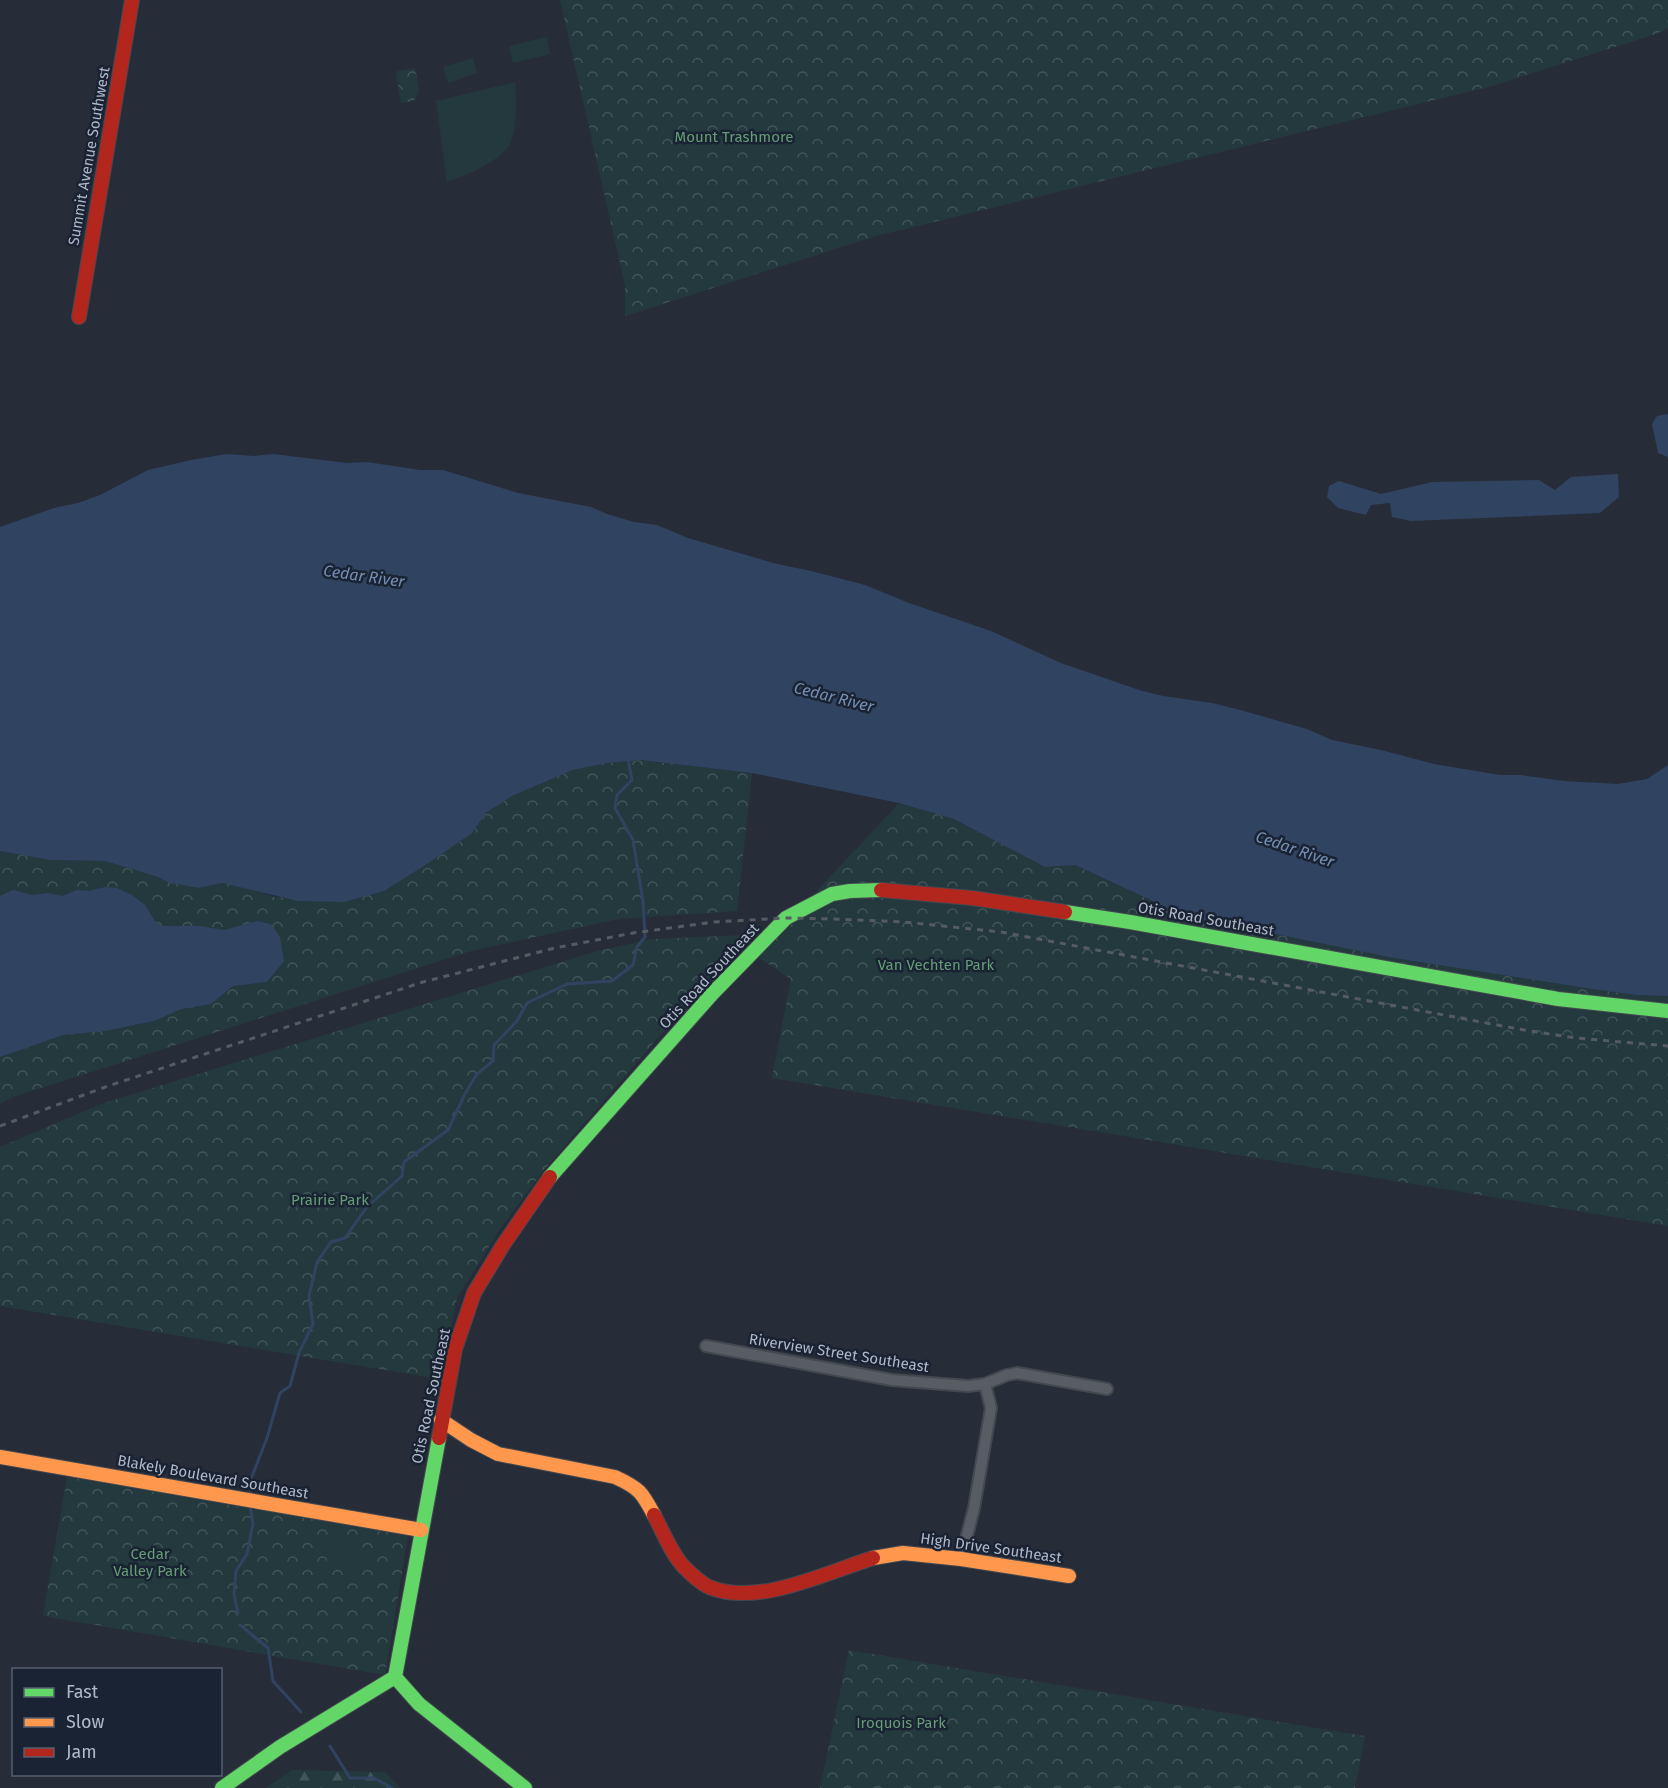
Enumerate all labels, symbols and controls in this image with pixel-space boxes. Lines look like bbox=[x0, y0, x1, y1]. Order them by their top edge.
street label: Summit Avenue Southwest bbox=[64, 65, 114, 247]
park label: Mount Trashmore bbox=[675, 128, 793, 146]
water label: Cedar River bbox=[322, 561, 407, 591]
water label: Cedar River bbox=[792, 678, 877, 716]
water label: Cedar River bbox=[1253, 827, 1338, 872]
street label: Otis Road Southeast bbox=[1137, 898, 1276, 940]
street label: Otis Road Southeast bbox=[655, 919, 763, 1033]
park label: Van Vechten Park bbox=[878, 956, 995, 974]
park label: Prairie Park bbox=[291, 1191, 369, 1209]
street label: Otis Road Southeast bbox=[408, 1326, 454, 1465]
street label: Riverview Street Southeast bbox=[748, 1330, 931, 1376]
street label: Blakely Boulevard Southeast bbox=[116, 1451, 311, 1503]
street label: High Drive Southeast bbox=[919, 1529, 1063, 1567]
park label: Cedar Valley Park bbox=[113, 1545, 187, 1580]
legend bbox=[12, 1668, 222, 1776]
text: Fast bbox=[66, 1681, 99, 1703]
text: Slow bbox=[66, 1711, 105, 1733]
park label: Iroquois Park bbox=[856, 1714, 946, 1732]
text: Jam bbox=[66, 1741, 97, 1763]

